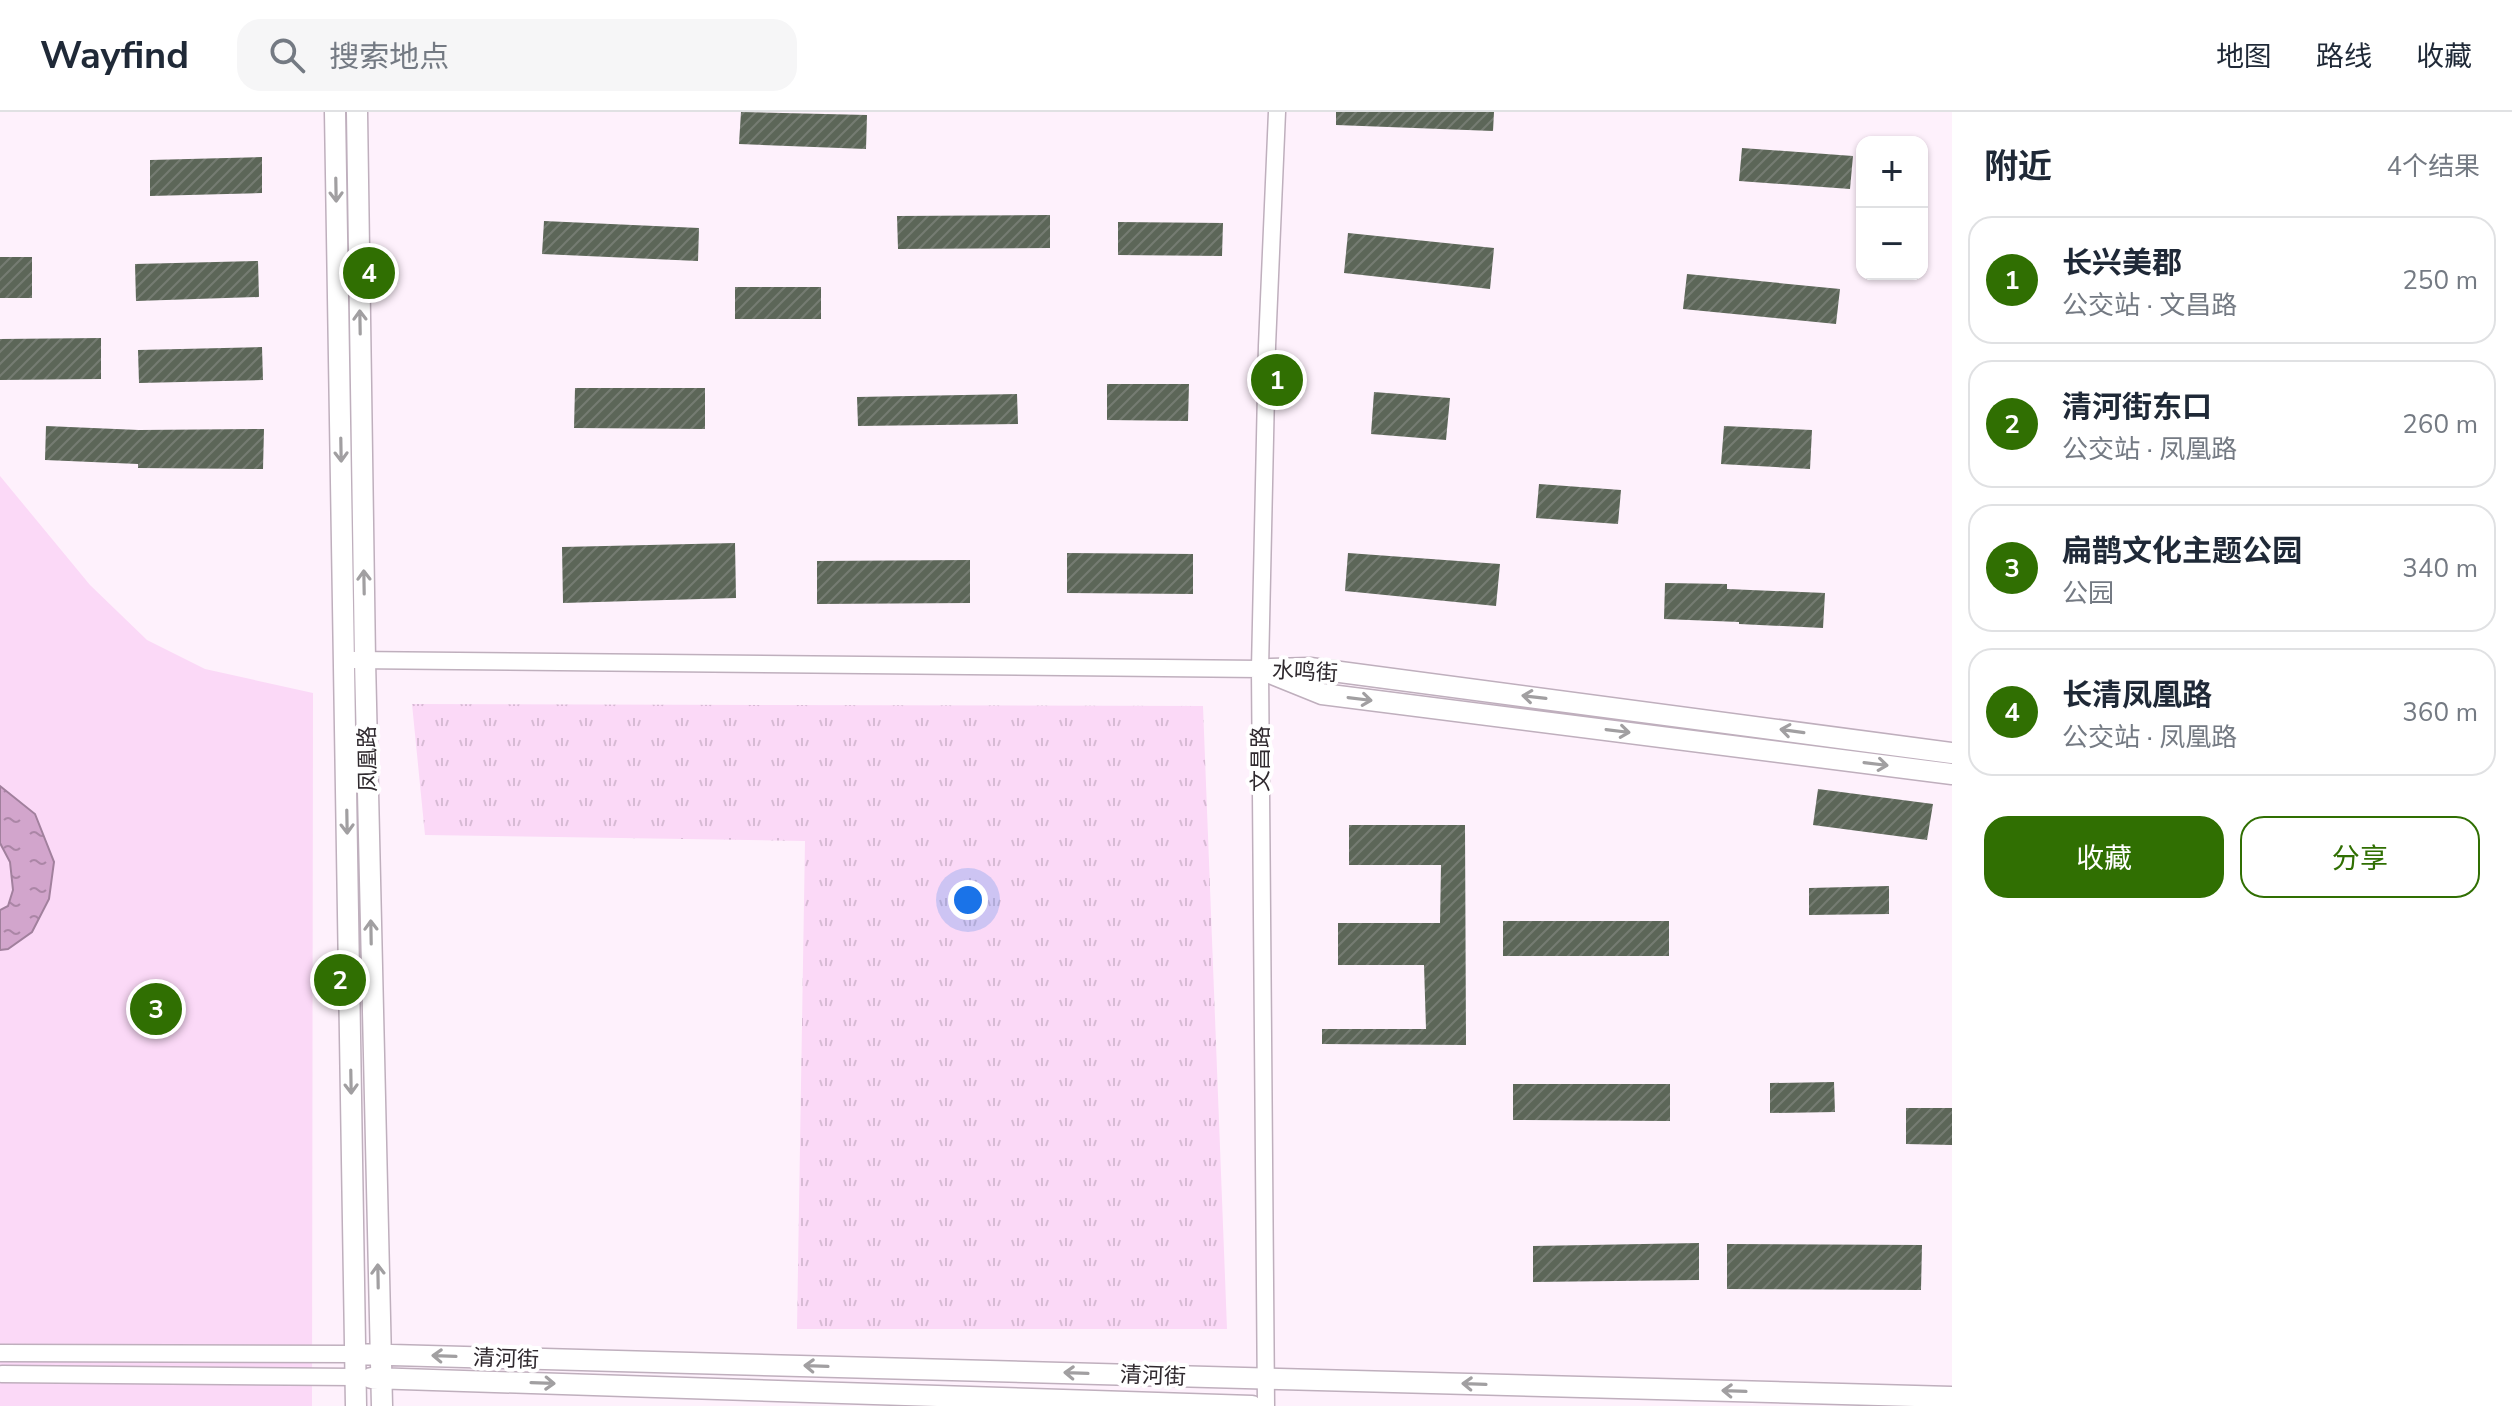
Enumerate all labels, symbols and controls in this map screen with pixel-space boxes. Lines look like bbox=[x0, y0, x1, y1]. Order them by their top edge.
search box bbox=[237, 19, 797, 91]
text: Wayfind bbox=[40, 30, 189, 81]
icon: search bbox=[265, 33, 309, 77]
text: 搜索地点 bbox=[329, 37, 449, 78]
text: 地图 bbox=[2216, 38, 2272, 76]
text: 路线 bbox=[2316, 38, 2372, 76]
text: 收藏 bbox=[2416, 38, 2472, 76]
map controls bbox=[1856, 136, 1928, 280]
button: + bbox=[1856, 136, 1928, 208]
text: 附近 bbox=[1984, 144, 2052, 190]
text: 4个结果 bbox=[2386, 149, 2480, 184]
one-way arrow bbox=[328, 176, 344, 203]
button: − bbox=[1856, 208, 1928, 280]
pin: 4 bbox=[343, 243, 395, 303]
text: 长兴美郡 bbox=[2062, 243, 2182, 284]
text: 1 bbox=[2004, 263, 2020, 298]
text: 250 m bbox=[2402, 263, 2478, 298]
text: 公交站 · 文昌路 bbox=[2062, 288, 2237, 323]
one-way arrow bbox=[352, 309, 368, 336]
pin: 1 bbox=[1251, 350, 1303, 410]
text: 清河街东口 bbox=[2062, 387, 2212, 428]
text: 2 bbox=[2004, 407, 2020, 442]
text: 260 m bbox=[2402, 407, 2478, 442]
text: 公交站 · 凤凰路 bbox=[2062, 432, 2237, 467]
one-way arrow bbox=[333, 436, 349, 463]
text: 扁鹊文化主题公园 bbox=[2062, 531, 2302, 572]
text: 3 bbox=[2004, 551, 2020, 586]
text: 340 m bbox=[2402, 551, 2478, 586]
one-way arrow bbox=[356, 569, 372, 596]
text: 公园 bbox=[2062, 576, 2114, 611]
street label: 水鸣街 bbox=[1271, 655, 1339, 689]
text: 长清凤凰路 bbox=[2062, 675, 2212, 716]
one-way arrow bbox=[1522, 689, 1547, 704]
one-way arrow bbox=[1347, 692, 1372, 707]
text: 4 bbox=[2004, 695, 2020, 730]
text: 360 m bbox=[2402, 695, 2478, 730]
text: 公交站 · 凤凰路 bbox=[2062, 720, 2237, 755]
one-way arrow bbox=[1604, 723, 1631, 738]
one-way arrow bbox=[1779, 723, 1805, 738]
street label: 凤凰路 bbox=[352, 726, 384, 792]
street label: 文昌路 bbox=[1246, 726, 1276, 792]
one-way arrow bbox=[1863, 757, 1888, 772]
one-way arrow bbox=[339, 808, 355, 835]
button: 收藏 bbox=[1984, 816, 2224, 898]
button: 分享 bbox=[2240, 816, 2480, 898]
your location bbox=[948, 880, 988, 920]
one-way arrow bbox=[363, 919, 379, 946]
pin: 2 bbox=[314, 950, 366, 1010]
pin: 3 bbox=[130, 979, 182, 1039]
one-way arrow bbox=[343, 1068, 359, 1095]
one-way arrow bbox=[371, 1263, 386, 1290]
street label: 清河街 bbox=[472, 1343, 539, 1375]
one-way arrow bbox=[431, 1348, 458, 1364]
one-way arrow bbox=[803, 1359, 830, 1374]
street label: 清河街 bbox=[1119, 1360, 1186, 1392]
one-way arrow bbox=[1063, 1366, 1090, 1381]
one-way arrow bbox=[529, 1375, 556, 1391]
one-way arrow bbox=[1461, 1377, 1488, 1392]
one-way arrow bbox=[1721, 1384, 1748, 1399]

